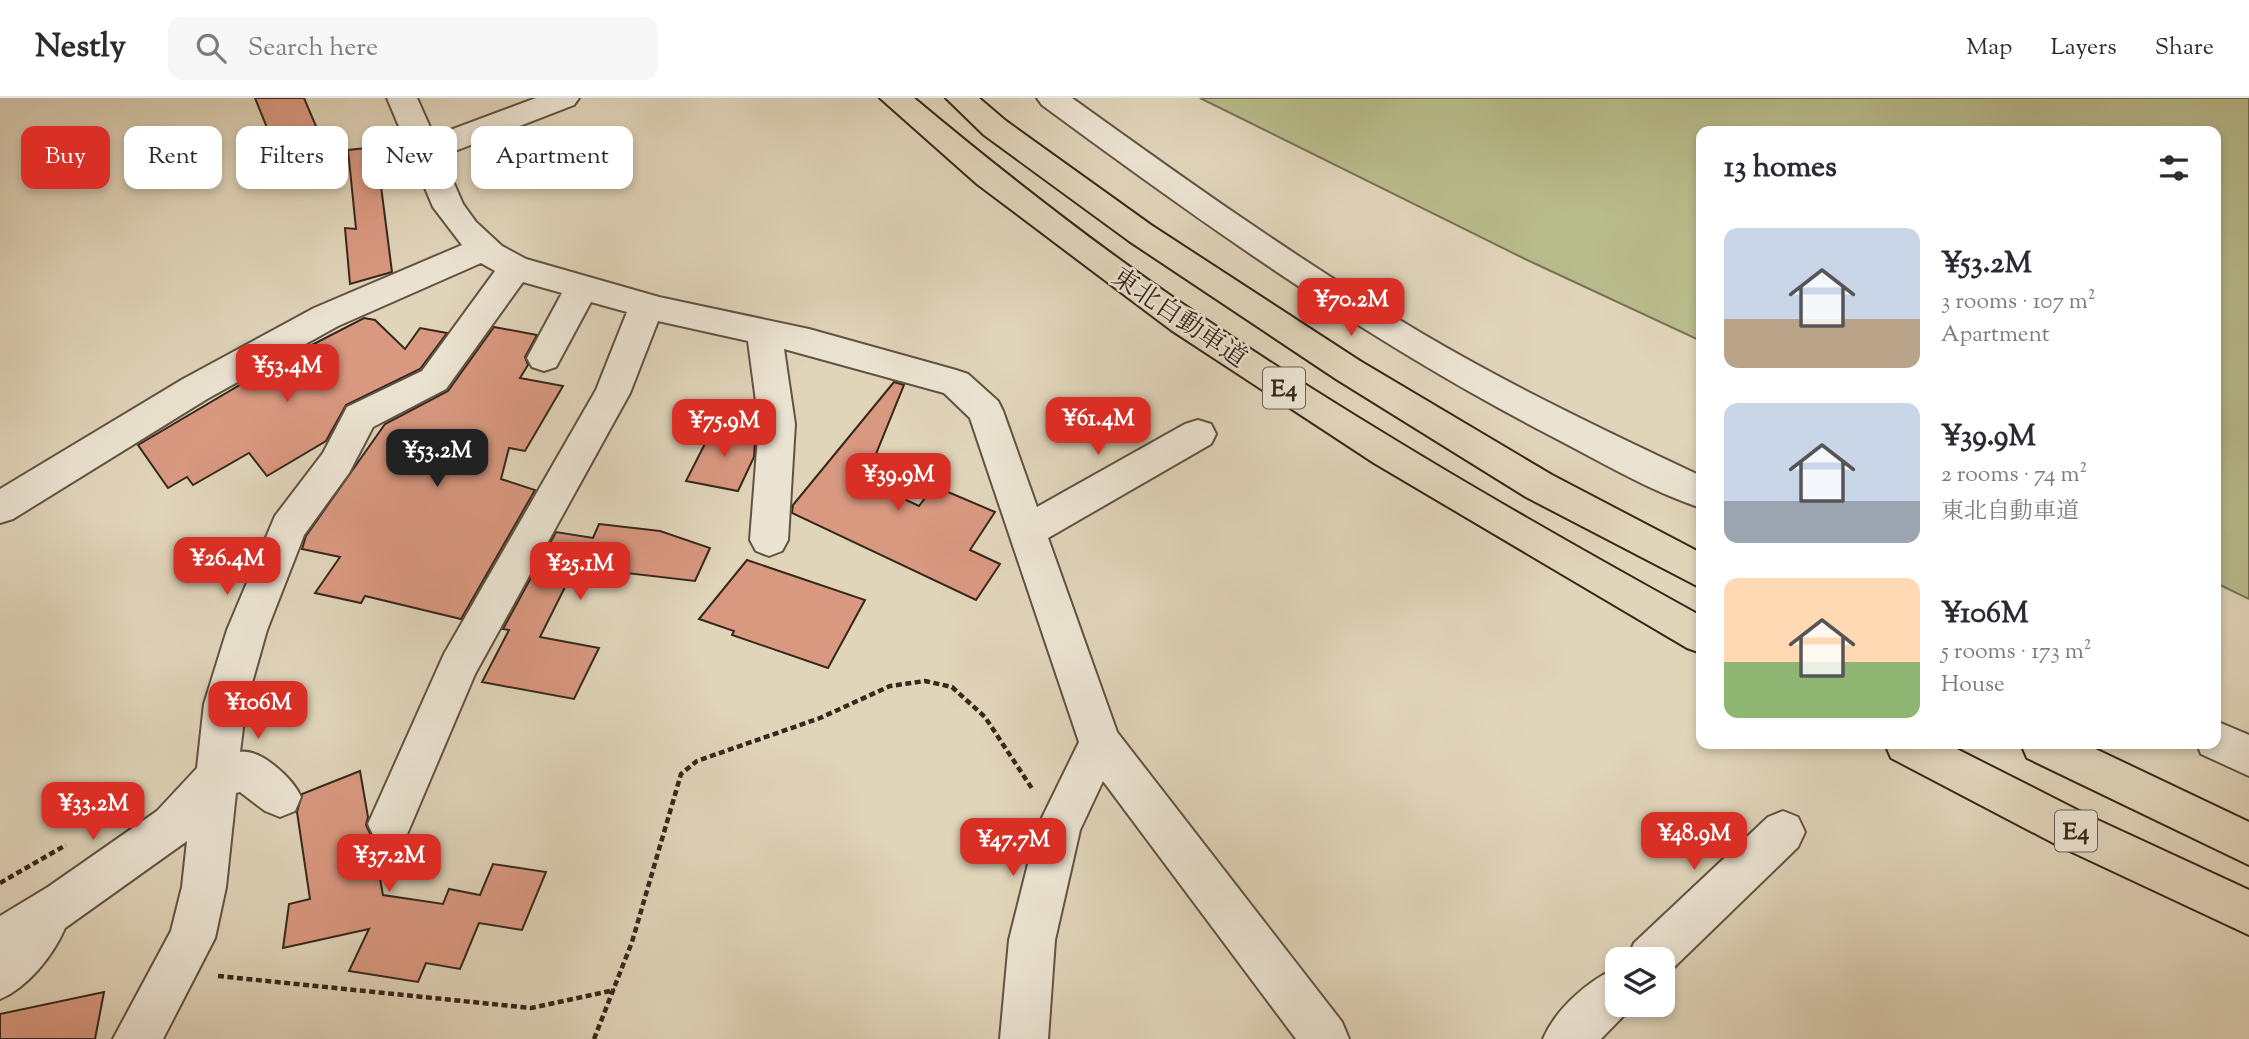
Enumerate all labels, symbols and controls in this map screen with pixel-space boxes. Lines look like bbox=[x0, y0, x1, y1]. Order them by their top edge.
search box bbox=[168, 17, 658, 80]
text: Nestly bbox=[35, 24, 126, 72]
icon: search bbox=[192, 29, 230, 67]
text: Search here bbox=[248, 30, 378, 67]
text: Map bbox=[1966, 31, 2012, 65]
text: Layers bbox=[2050, 31, 2117, 65]
text: Share bbox=[2155, 31, 2214, 65]
chip: Buy bbox=[21, 126, 110, 189]
chip: Rent bbox=[124, 126, 222, 189]
chip: Filters bbox=[236, 126, 348, 189]
chip: New bbox=[362, 126, 457, 189]
chip: Apartment bbox=[471, 126, 633, 189]
text: 13 homes bbox=[1724, 147, 1837, 190]
icon: filters bbox=[2155, 149, 2193, 187]
text: ¥53.2M bbox=[1941, 243, 2032, 286]
icon: home bbox=[1780, 256, 1864, 340]
street label: 東北自動車道 bbox=[1104, 260, 1254, 378]
pin: ¥70.2M bbox=[1294, 278, 1408, 338]
text: ¥70.2M bbox=[1313, 284, 1389, 317]
text: 3 rooms · 107 m² bbox=[1941, 286, 2096, 319]
text: Apartment bbox=[1941, 319, 2050, 352]
pin: ¥53.4M bbox=[230, 344, 344, 404]
text: ¥53.4M bbox=[252, 350, 322, 383]
road number: E4 bbox=[1263, 368, 1305, 408]
pin: ¥61.4M bbox=[1041, 398, 1155, 457]
pin: ¥75.9M bbox=[667, 400, 781, 459]
text: ¥61.4M bbox=[1062, 403, 1134, 436]
text: ¥75.9M bbox=[688, 405, 760, 438]
text: ¥39.9M bbox=[1941, 416, 2036, 459]
pin: ¥53.2M bbox=[380, 430, 494, 489]
icon: home bbox=[1780, 431, 1864, 515]
text: ¥53.2M bbox=[402, 435, 472, 468]
pin: ¥39.9M bbox=[841, 454, 955, 513]
text: ¥39.9M bbox=[862, 459, 934, 492]
text: 2 rooms · 74 m² bbox=[1941, 459, 2087, 492]
text: 東北自動車道 bbox=[1941, 496, 2079, 529]
pin: ¥26.4M bbox=[170, 538, 284, 597]
pin: ¥25.1M bbox=[523, 542, 637, 602]
text: ¥26.4M bbox=[190, 543, 264, 576]
text: ¥25.1M bbox=[546, 548, 614, 581]
text: ¥106M bbox=[1941, 593, 2029, 636]
icon: home bbox=[1780, 606, 1864, 690]
text: 5 rooms · 173 m² bbox=[1941, 636, 2092, 669]
text: House bbox=[1941, 669, 2005, 702]
pin: ¥106M bbox=[209, 682, 307, 741]
text: ¥106M bbox=[224, 687, 292, 720]
pin: ¥33.2M bbox=[36, 782, 150, 842]
text: ¥33.2M bbox=[57, 788, 129, 821]
road number: E4 bbox=[2055, 810, 2097, 852]
pin: ¥48.9M bbox=[1637, 812, 1751, 872]
pin: ¥47.7M bbox=[956, 818, 1070, 878]
text: ¥48.9M bbox=[1657, 818, 1731, 851]
text: ¥47.7M bbox=[976, 824, 1050, 857]
pin: ¥37.2M bbox=[332, 834, 446, 894]
text: ¥37.2M bbox=[353, 840, 425, 873]
map controls bbox=[1605, 947, 1675, 1017]
button: layers bbox=[1605, 947, 1675, 1017]

